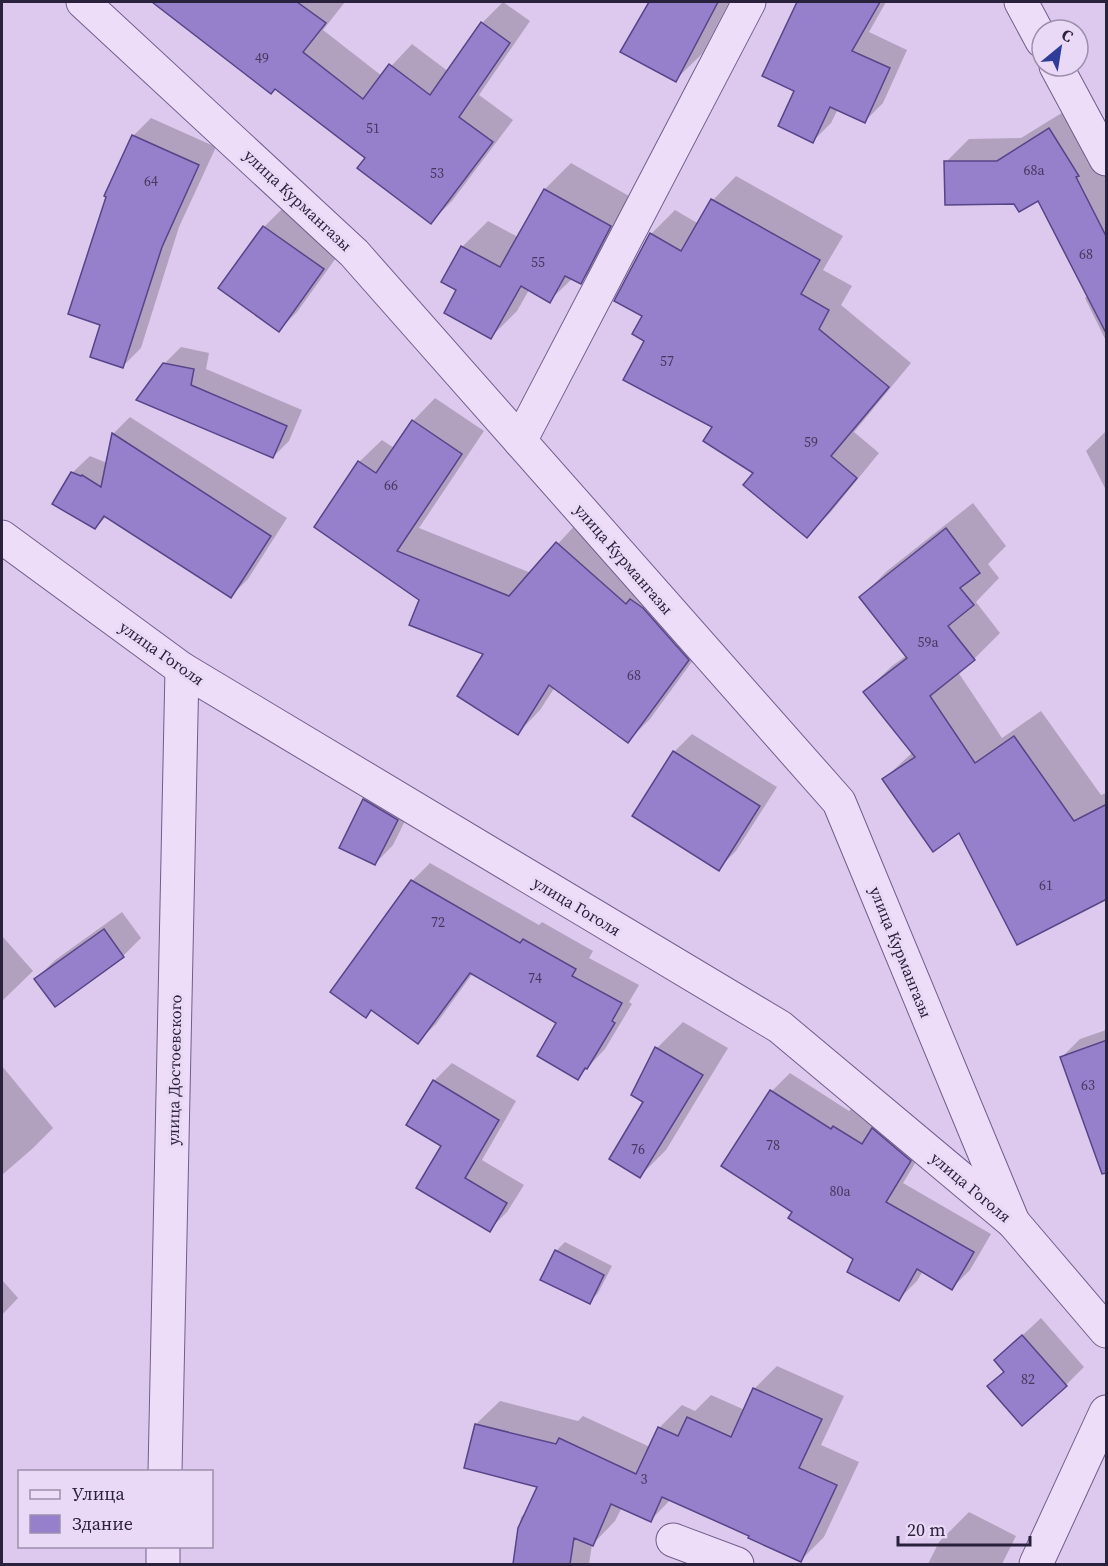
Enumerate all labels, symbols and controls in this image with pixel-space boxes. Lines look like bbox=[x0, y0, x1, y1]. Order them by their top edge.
north arrow bbox=[1030, 18, 1090, 78]
text: С bbox=[1058, 23, 1077, 47]
house number: 49 bbox=[255, 48, 269, 68]
house number: 51 bbox=[366, 118, 380, 138]
street label: улица Курмангазы bbox=[239, 144, 357, 256]
house number: 68а bbox=[1023, 160, 1045, 180]
house number: 53 bbox=[430, 163, 444, 183]
house number: 64 bbox=[144, 171, 158, 191]
house number: 68 bbox=[1079, 244, 1093, 264]
house number: 55 bbox=[531, 252, 545, 272]
house number: 57 bbox=[660, 351, 674, 371]
house number: 59 bbox=[804, 432, 818, 452]
house number: 66 bbox=[384, 475, 398, 495]
street label: улица Курмангазы bbox=[570, 499, 678, 619]
street label: улица Гоголя bbox=[115, 616, 209, 690]
house number: 59а bbox=[917, 632, 939, 652]
house number: 68 bbox=[627, 665, 641, 685]
street label: улица Гоголя bbox=[529, 871, 625, 941]
house number: 61 bbox=[1039, 875, 1053, 895]
street label: улица Курмангазы bbox=[865, 883, 937, 1021]
house number: 72 bbox=[431, 912, 445, 932]
house number: 74 bbox=[528, 968, 542, 988]
street label: улица Достоевского bbox=[162, 994, 186, 1146]
house number: 63 bbox=[1081, 1075, 1095, 1095]
house number: 78 bbox=[766, 1135, 780, 1155]
house number: 76 bbox=[631, 1139, 645, 1159]
street label: улица Гоголя bbox=[926, 1147, 1016, 1227]
house number: 80а bbox=[829, 1181, 851, 1201]
house number: 82 bbox=[1021, 1369, 1035, 1389]
house number: 3 bbox=[641, 1469, 648, 1489]
legend bbox=[18, 1470, 213, 1548]
text: Улица bbox=[72, 1481, 125, 1506]
scale bar bbox=[898, 1509, 1030, 1547]
text: Здание bbox=[72, 1511, 133, 1536]
text: 20 m bbox=[907, 1517, 945, 1542]

